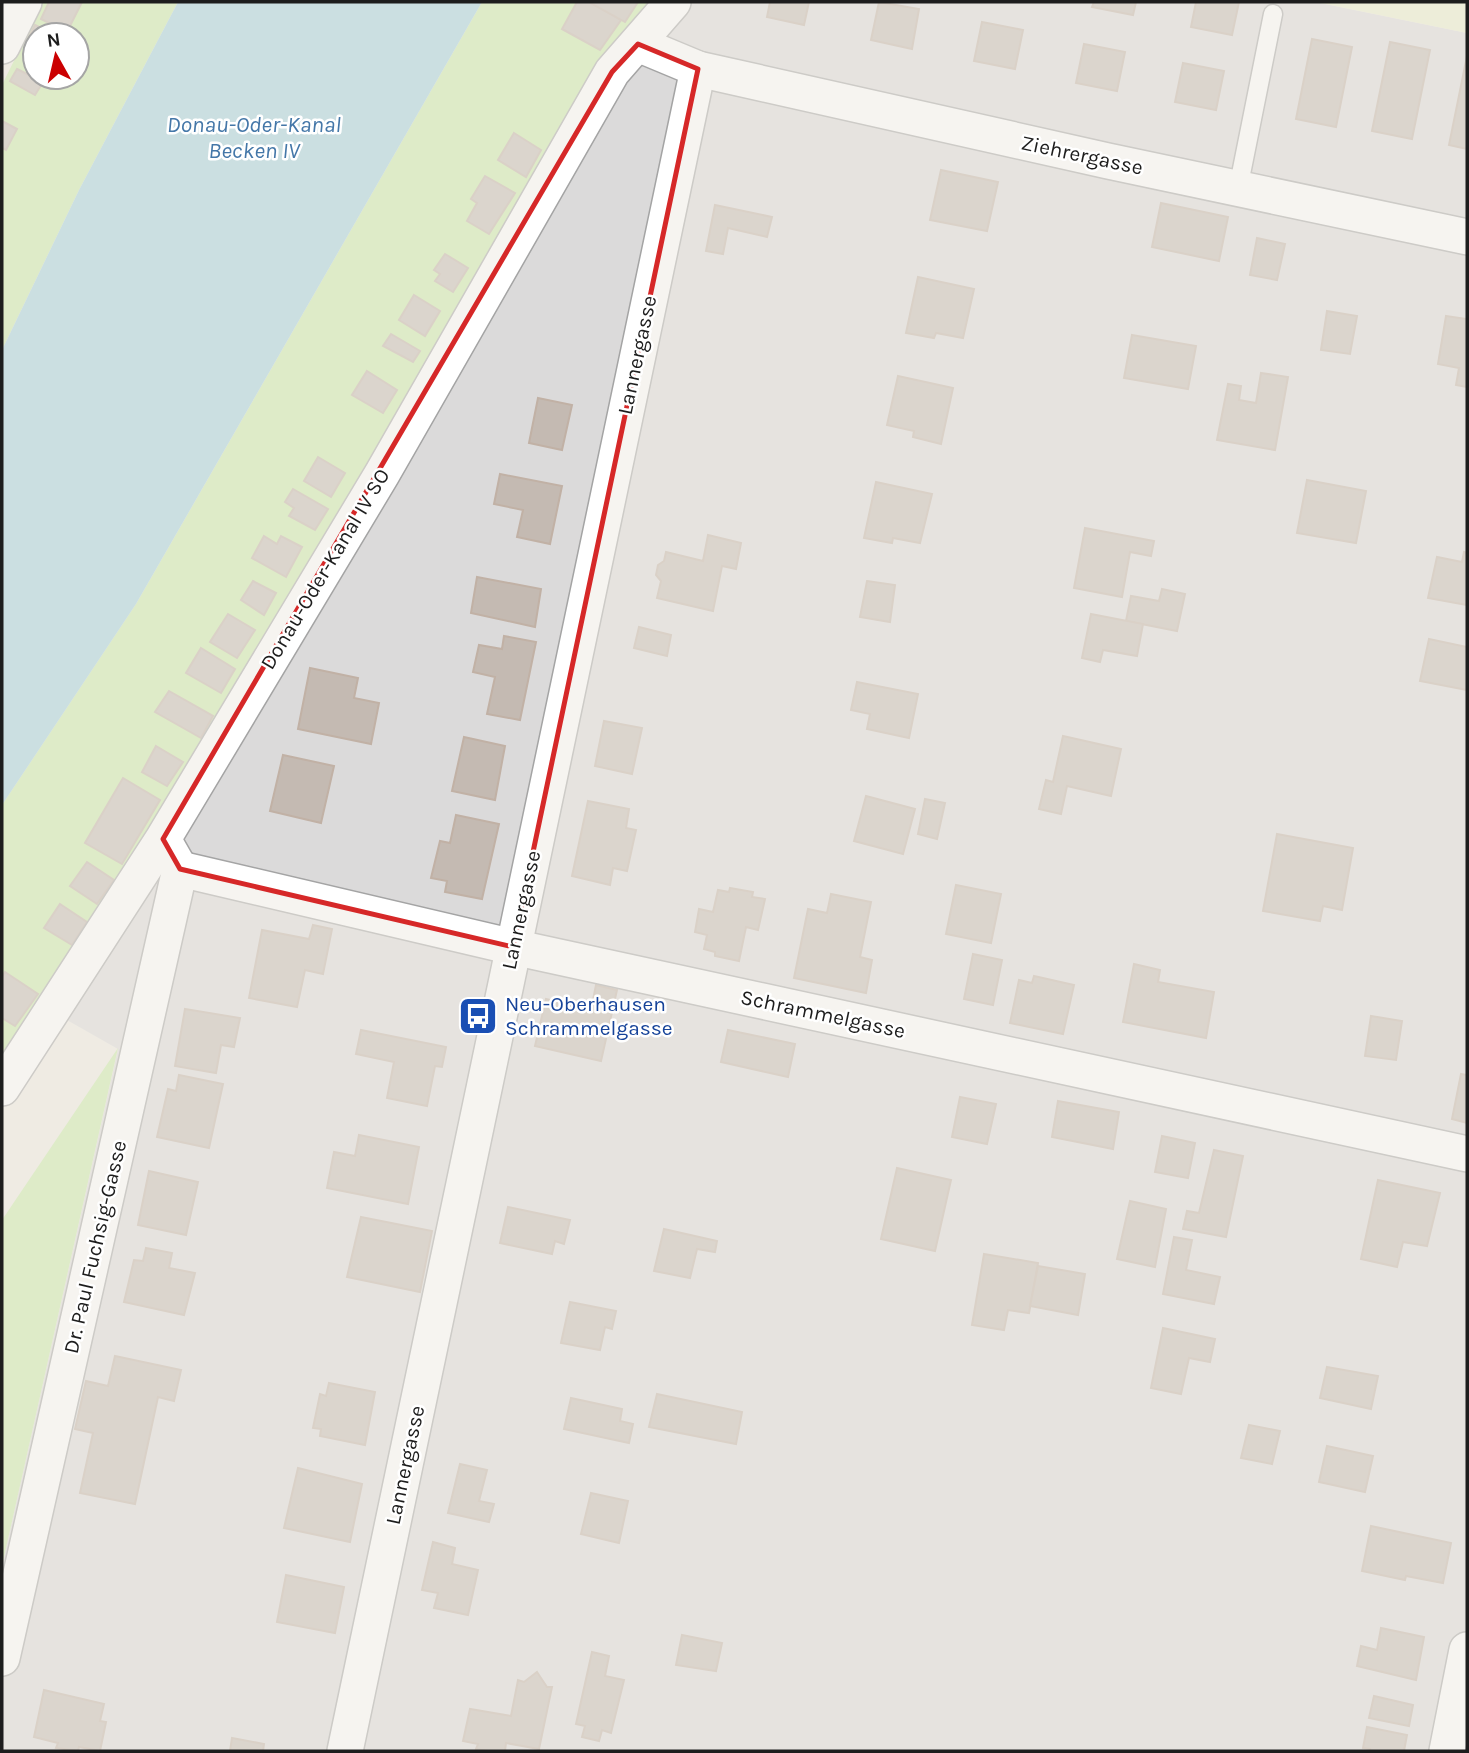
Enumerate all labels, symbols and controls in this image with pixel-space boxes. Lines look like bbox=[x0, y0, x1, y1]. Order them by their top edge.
north arrow bbox=[21, 21, 91, 91]
text: N bbox=[45, 28, 62, 52]
water label: Donau-Oder-Kanal Becken IV bbox=[167, 111, 341, 164]
street label: Ziehrergasse bbox=[1019, 130, 1145, 180]
street label: Lannergasse bbox=[613, 293, 661, 417]
street label: Donau-Oder-Kanal IV SO bbox=[256, 464, 394, 674]
street label: Lannergasse bbox=[497, 848, 545, 972]
street label: Schrammelgasse bbox=[739, 985, 907, 1043]
place label: Neu-Oberhausen Schrammelgasse bbox=[505, 992, 673, 1040]
bus stop icon: Neu-Oberhausen Schrammelgasse bbox=[457, 995, 499, 1037]
street label: Dr. Paul Fuchsig-Gasse bbox=[59, 1138, 131, 1356]
street label: Lannergasse bbox=[381, 1403, 429, 1527]

